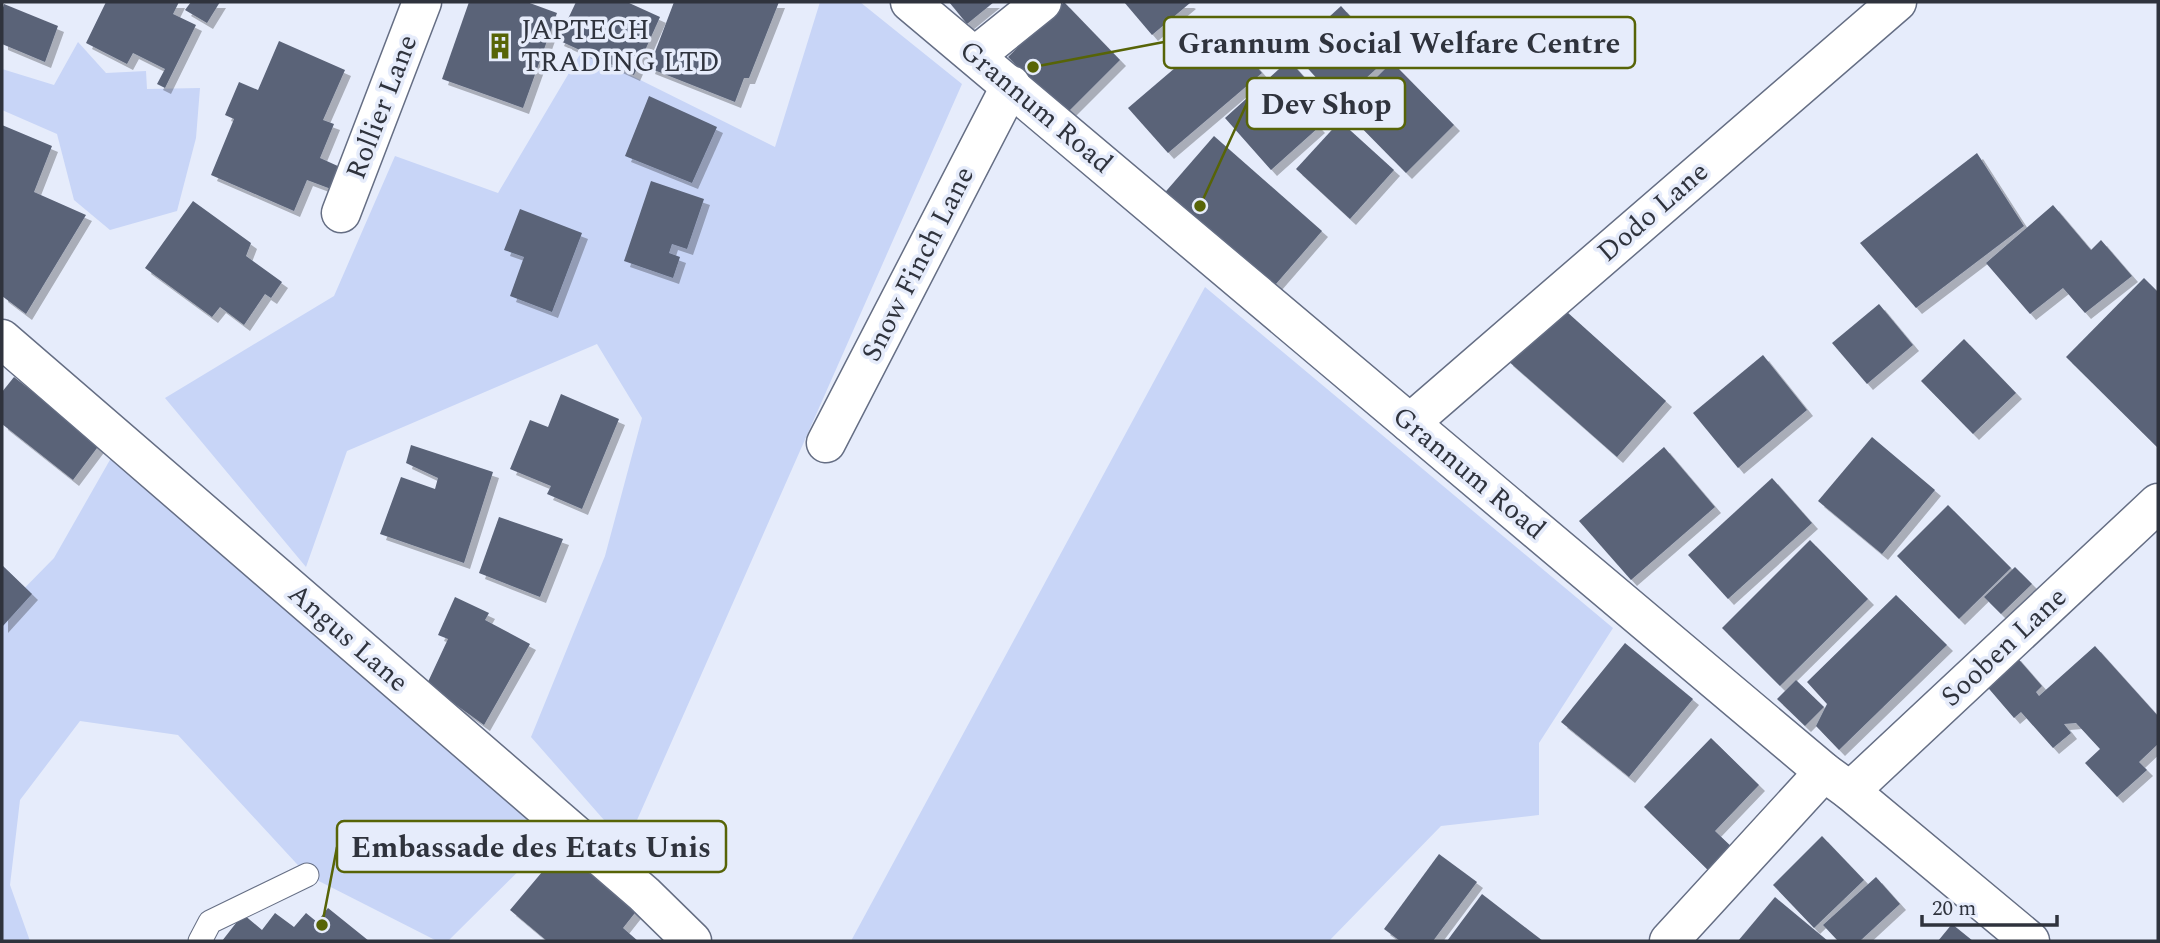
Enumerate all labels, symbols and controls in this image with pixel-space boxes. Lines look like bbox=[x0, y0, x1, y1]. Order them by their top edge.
place label: JAPTECH TRADING LTD bbox=[521, 9, 720, 84]
callout: Grannum Social Welfare Centre bbox=[1164, 17, 1635, 68]
text: Grannum Social Welfare Centre bbox=[1178, 21, 1620, 67]
street label: Rollier Lane bbox=[335, 28, 429, 186]
street label: Grannum Road bbox=[950, 30, 1122, 184]
building icon: JAPTECH TRADING LTD bbox=[485, 31, 515, 61]
callout: Dev Shop bbox=[1247, 78, 1405, 129]
text: Dev Shop bbox=[1261, 82, 1391, 128]
street label: Dodo Lane bbox=[1588, 151, 1718, 273]
street label: Snow Finch Lane bbox=[850, 159, 986, 369]
street label: Grannum Road bbox=[1383, 396, 1555, 550]
street label: Angus Lane bbox=[278, 573, 418, 703]
street label: Sooben Lane bbox=[1931, 577, 2077, 717]
callout: Embassade des Etats Unis bbox=[337, 821, 726, 872]
text: Embassade des Etats Unis bbox=[351, 825, 711, 871]
scale bar bbox=[1922, 884, 2057, 928]
text: 20 m bbox=[1932, 893, 1976, 925]

